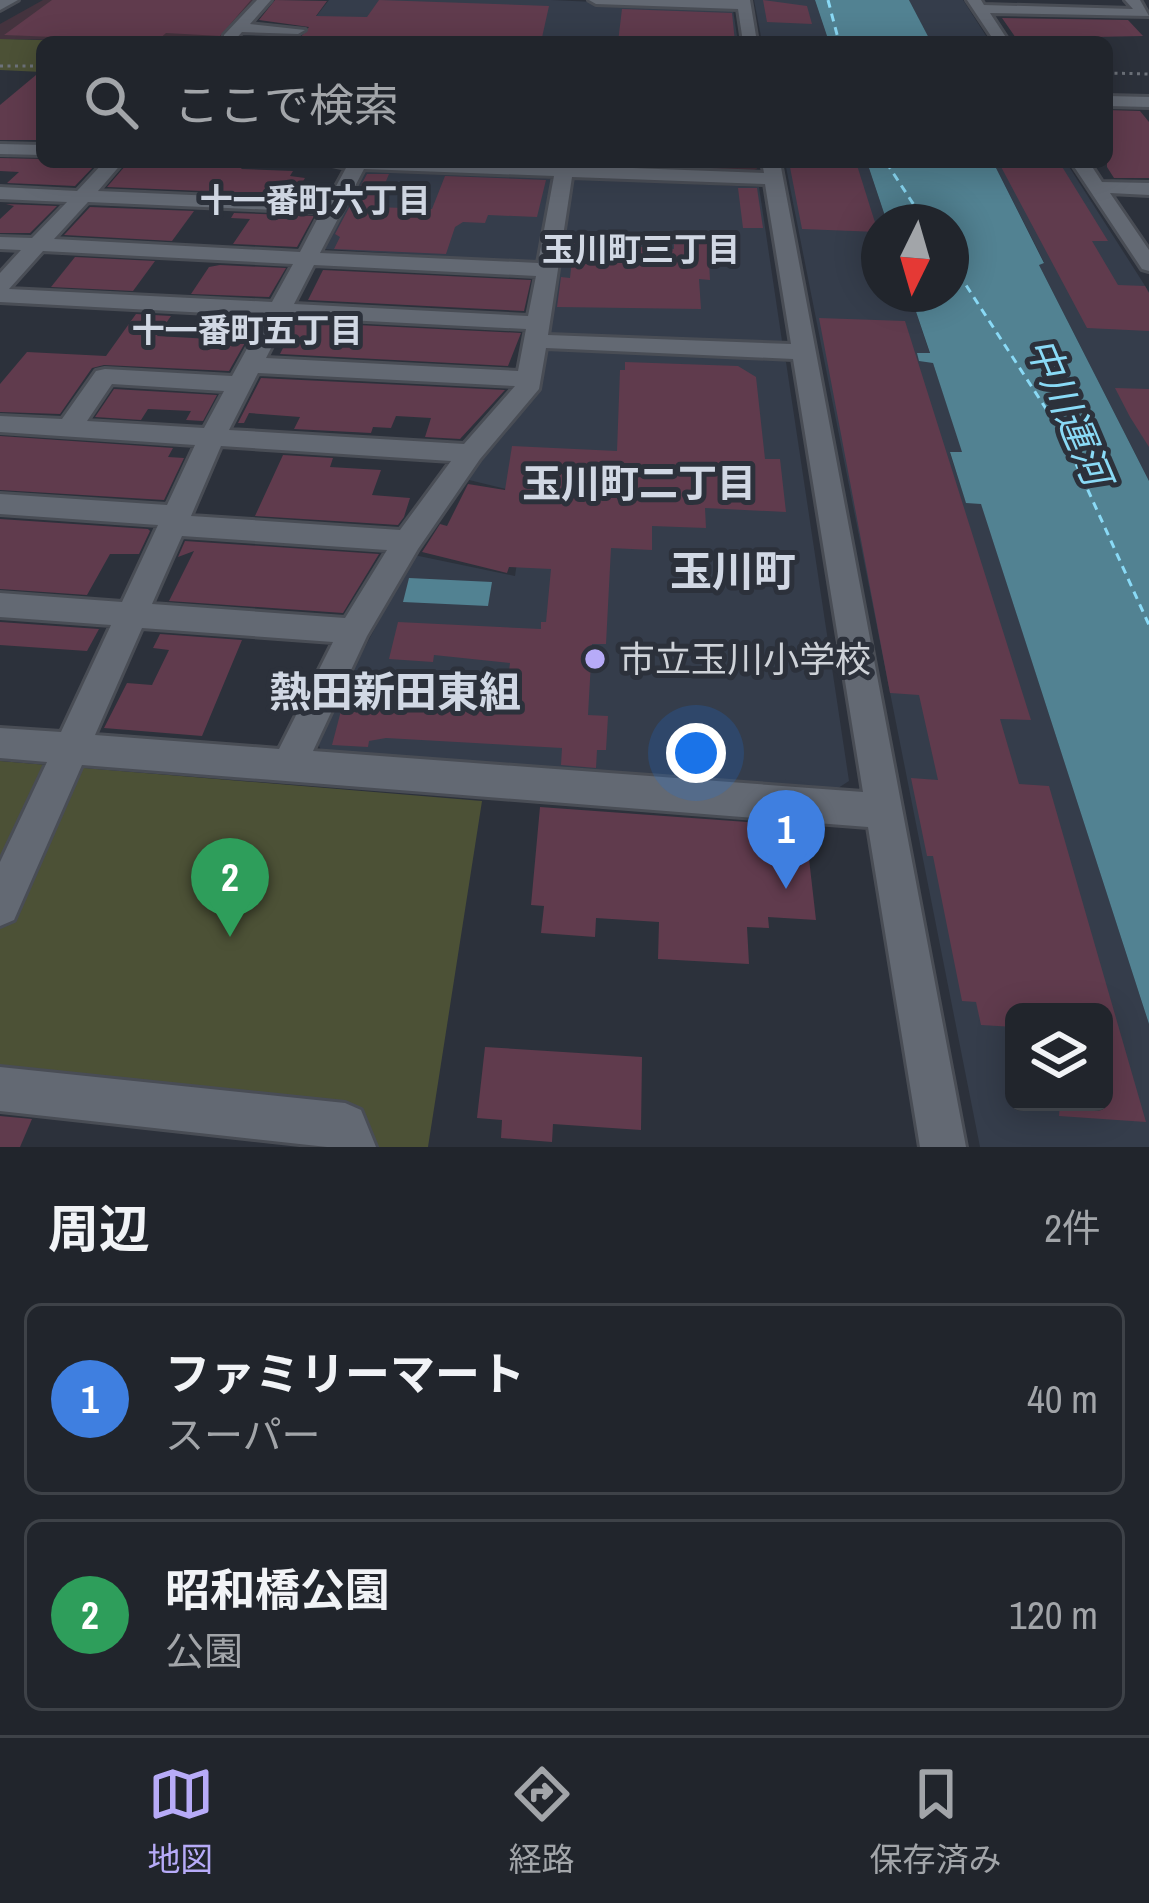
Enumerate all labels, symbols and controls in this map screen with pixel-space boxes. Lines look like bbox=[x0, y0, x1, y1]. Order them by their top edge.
search box bbox=[36, 36, 1113, 168]
icon: search bbox=[78, 69, 144, 135]
text: ここで検索 bbox=[174, 74, 399, 135]
district label: 十一番町六丁目 bbox=[200, 178, 431, 222]
north arrow bbox=[861, 204, 969, 312]
district label: 玉川町三丁目 bbox=[542, 227, 740, 271]
district label: 十一番町五丁目 bbox=[132, 308, 363, 352]
water label: 中川運河 bbox=[1015, 329, 1126, 499]
district label: 玉川町二丁目 bbox=[522, 457, 756, 509]
district label: 玉川町 bbox=[670, 543, 796, 599]
place label: 市立玉川小学校 bbox=[619, 635, 871, 683]
marker: 市立玉川小学校 bbox=[582, 646, 608, 672]
district label: 熱田新田東組 bbox=[269, 664, 521, 720]
your location bbox=[666, 723, 726, 783]
pin: 1 bbox=[747, 790, 825, 889]
pin: 2 bbox=[191, 838, 269, 937]
map controls bbox=[1005, 1003, 1113, 1111]
button: layers bbox=[1005, 1003, 1113, 1111]
text: 周辺 bbox=[48, 1194, 150, 1263]
text: 2件 bbox=[1044, 1202, 1101, 1254]
text: ファミリーマート bbox=[165, 1343, 525, 1404]
text: 1 bbox=[81, 1373, 99, 1425]
text: 40 m bbox=[1027, 1373, 1098, 1425]
text: スーパー bbox=[165, 1409, 321, 1461]
text: 昭和橋公園 bbox=[165, 1559, 390, 1620]
text: 2 bbox=[81, 1589, 99, 1641]
text: 120 m bbox=[1009, 1589, 1098, 1641]
text: 公園 bbox=[165, 1625, 243, 1677]
tab: 地図 bbox=[148, 1761, 214, 1881]
tab: 経路 bbox=[509, 1761, 575, 1881]
tab: 保存済み bbox=[870, 1761, 1002, 1881]

